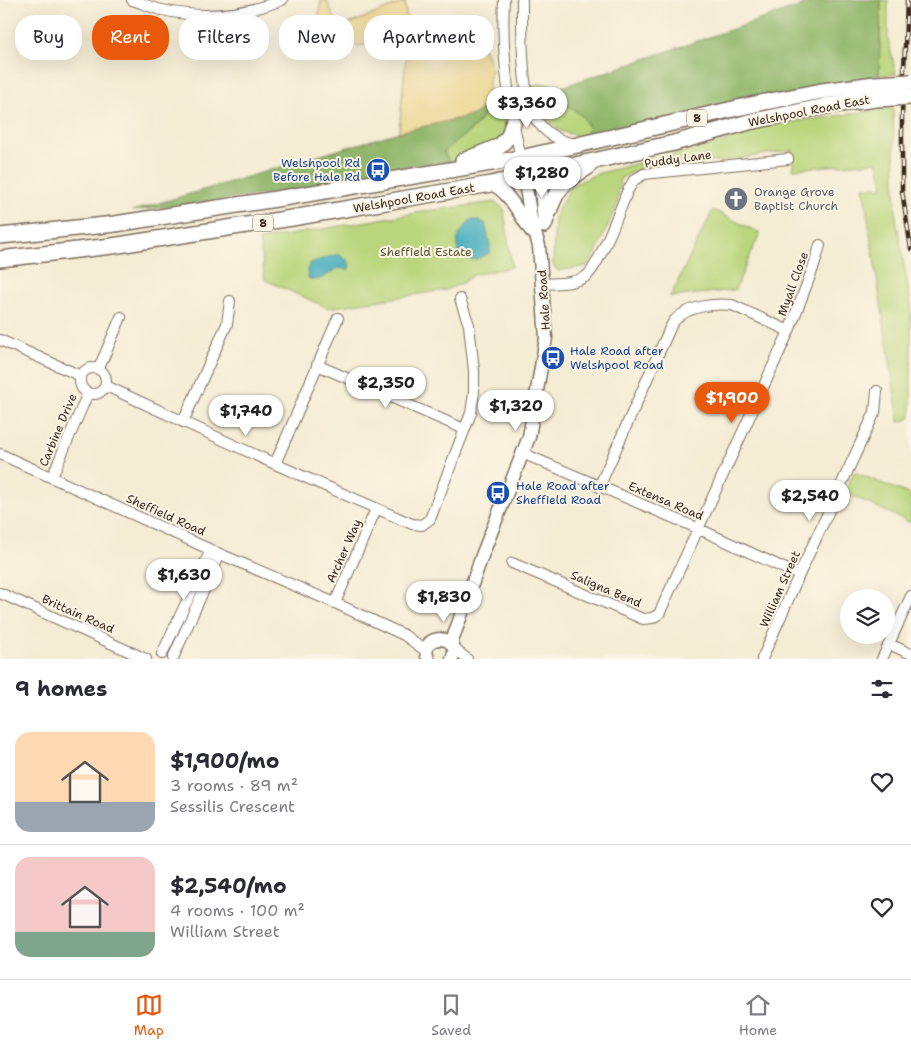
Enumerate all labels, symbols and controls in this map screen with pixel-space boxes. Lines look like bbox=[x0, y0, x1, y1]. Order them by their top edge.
chip: Buy bbox=[15, 15, 82, 60]
chip: Rent bbox=[92, 15, 169, 60]
chip: Filters bbox=[179, 15, 269, 60]
chip: New bbox=[279, 15, 354, 60]
chip: Apartment bbox=[364, 15, 494, 60]
pin: $3,360 bbox=[486, 86, 568, 129]
street label: Welshpool Road East bbox=[747, 91, 871, 131]
text: $3,360 bbox=[497, 92, 557, 113]
road number: 8 bbox=[687, 110, 707, 126]
street label: Puddy Lane bbox=[643, 146, 713, 172]
place label: Welshpool Rd Before Hale Rd bbox=[273, 155, 360, 185]
pin: $1,280 bbox=[501, 156, 583, 199]
bus stop icon: Welshpool Rd Before Hale Rd bbox=[365, 157, 391, 183]
text: $1,280 bbox=[515, 162, 569, 183]
street label: Welshpool Road East bbox=[352, 179, 476, 217]
place label: Orange Grove Baptist Church bbox=[754, 184, 838, 214]
church icon: Orange Grove Baptist Church bbox=[723, 186, 749, 212]
road number: 8 bbox=[253, 214, 273, 232]
park label: Sheffield Estate bbox=[380, 244, 472, 260]
street label: Myall Close bbox=[774, 249, 812, 318]
street label: Hale Road bbox=[534, 269, 554, 331]
place label: Hale Road after Welshpool Road bbox=[570, 343, 664, 373]
bus stop icon: Hale Road after Welshpool Road bbox=[540, 345, 566, 371]
pin: $2,350 bbox=[345, 366, 427, 409]
text: $2,350 bbox=[357, 372, 415, 393]
pin: $1,900 bbox=[691, 382, 773, 424]
text: $1,900 bbox=[706, 387, 758, 408]
pin: $1,320 bbox=[475, 390, 557, 432]
street label: Carbine Drive bbox=[35, 391, 81, 469]
pin: $1,740 bbox=[205, 394, 287, 437]
text: $1,320 bbox=[489, 395, 543, 416]
text: $1,740 bbox=[219, 400, 273, 421]
place label: Hale Road after Sheffield Road bbox=[516, 478, 610, 508]
street label: Extensa Road bbox=[626, 478, 706, 524]
bus stop icon: Hale Road after Sheffield Road bbox=[485, 480, 511, 506]
pin: $2,540 bbox=[769, 480, 851, 522]
text: $2,540 bbox=[781, 485, 839, 506]
street label: Sheffield Road bbox=[124, 490, 208, 540]
street label: Archer Way bbox=[323, 516, 365, 585]
street label: William Street bbox=[756, 548, 804, 630]
pin: $1,630 bbox=[143, 558, 225, 601]
text: $1,630 bbox=[157, 564, 211, 585]
street label: Saligna Bend bbox=[568, 567, 644, 611]
pin: $1,830 bbox=[403, 580, 485, 623]
text: $1,830 bbox=[417, 586, 471, 607]
map controls bbox=[840, 589, 895, 644]
button: layers bbox=[840, 589, 895, 644]
street label: Brittain Road bbox=[39, 591, 117, 637]
text: 9 homes bbox=[15, 675, 107, 703]
icon: filters bbox=[868, 675, 896, 703]
text: $1,900/mo bbox=[170, 747, 279, 775]
icon: home bbox=[55, 752, 115, 812]
icon: heart bbox=[868, 768, 896, 796]
text: 3 rooms · 89 m² bbox=[170, 775, 298, 796]
text: Sessilis Crescent bbox=[170, 796, 295, 817]
text: $2,540/mo bbox=[170, 872, 287, 900]
icon: home bbox=[55, 877, 115, 937]
icon: heart bbox=[868, 893, 896, 921]
text: 4 rooms · 100 m² bbox=[170, 900, 305, 921]
text: William Street bbox=[170, 921, 280, 942]
tab: Map bbox=[134, 991, 164, 1039]
tab: Saved bbox=[431, 991, 471, 1039]
tab: Home bbox=[739, 991, 777, 1039]

